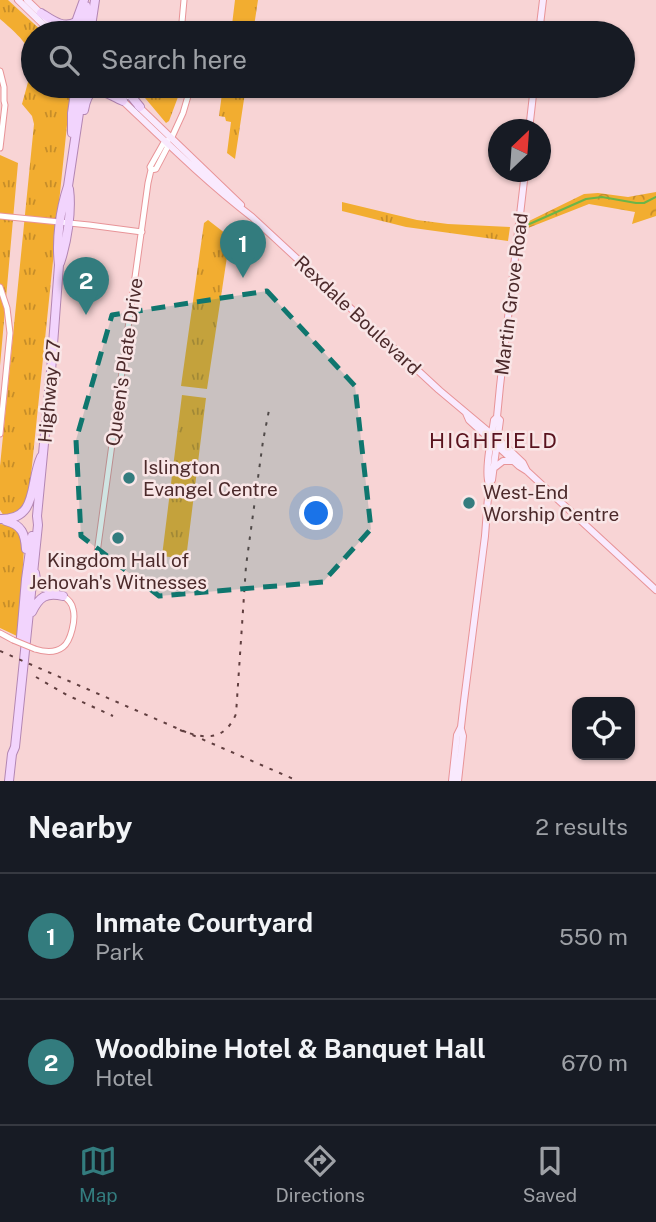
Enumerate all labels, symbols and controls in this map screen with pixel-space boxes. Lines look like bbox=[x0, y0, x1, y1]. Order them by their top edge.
search box bbox=[21, 21, 635, 98]
icon: search bbox=[45, 41, 83, 79]
text: Search here bbox=[101, 44, 247, 75]
north arrow bbox=[488, 119, 551, 182]
street label: Martin Grove Road bbox=[490, 211, 532, 377]
pin: 1 bbox=[220, 220, 266, 278]
street label: Rexdale Boulevard bbox=[290, 251, 426, 379]
pin: 2 bbox=[63, 257, 109, 315]
street label: Queen's Plate Drive bbox=[101, 276, 147, 448]
street label: Highway 27 bbox=[34, 338, 64, 444]
district label: HIGHFIELD bbox=[429, 428, 559, 453]
place label: Islington Evangel Centre bbox=[143, 456, 278, 500]
marker: Islington Evangel Centre bbox=[121, 470, 137, 486]
place label: West-End Worship Centre bbox=[483, 481, 619, 525]
marker: West-End Worship Centre bbox=[461, 495, 477, 511]
your location bbox=[299, 496, 333, 530]
marker: Kingdom Hall of Jehovah's Witnesses bbox=[110, 530, 126, 546]
place label: Kingdom Hall of Jehovah's Witnesses bbox=[29, 549, 207, 593]
map controls bbox=[572, 697, 635, 760]
button: locate bbox=[572, 697, 635, 760]
text: Nearby bbox=[28, 809, 132, 845]
text: 2 results bbox=[535, 813, 628, 840]
text: Inmate Courtyard bbox=[95, 907, 313, 938]
text: 1 bbox=[46, 923, 56, 950]
text: 550 m bbox=[559, 923, 628, 950]
text: Park bbox=[95, 938, 144, 965]
text: Woodbine Hotel & Banquet Hall bbox=[95, 1033, 486, 1064]
text: 2 bbox=[44, 1049, 58, 1076]
text: 670 m bbox=[561, 1049, 628, 1076]
text: Hotel bbox=[95, 1064, 154, 1091]
tab: Map bbox=[79, 1142, 118, 1206]
tab: Directions bbox=[276, 1142, 365, 1206]
tab: Saved bbox=[523, 1142, 577, 1206]

